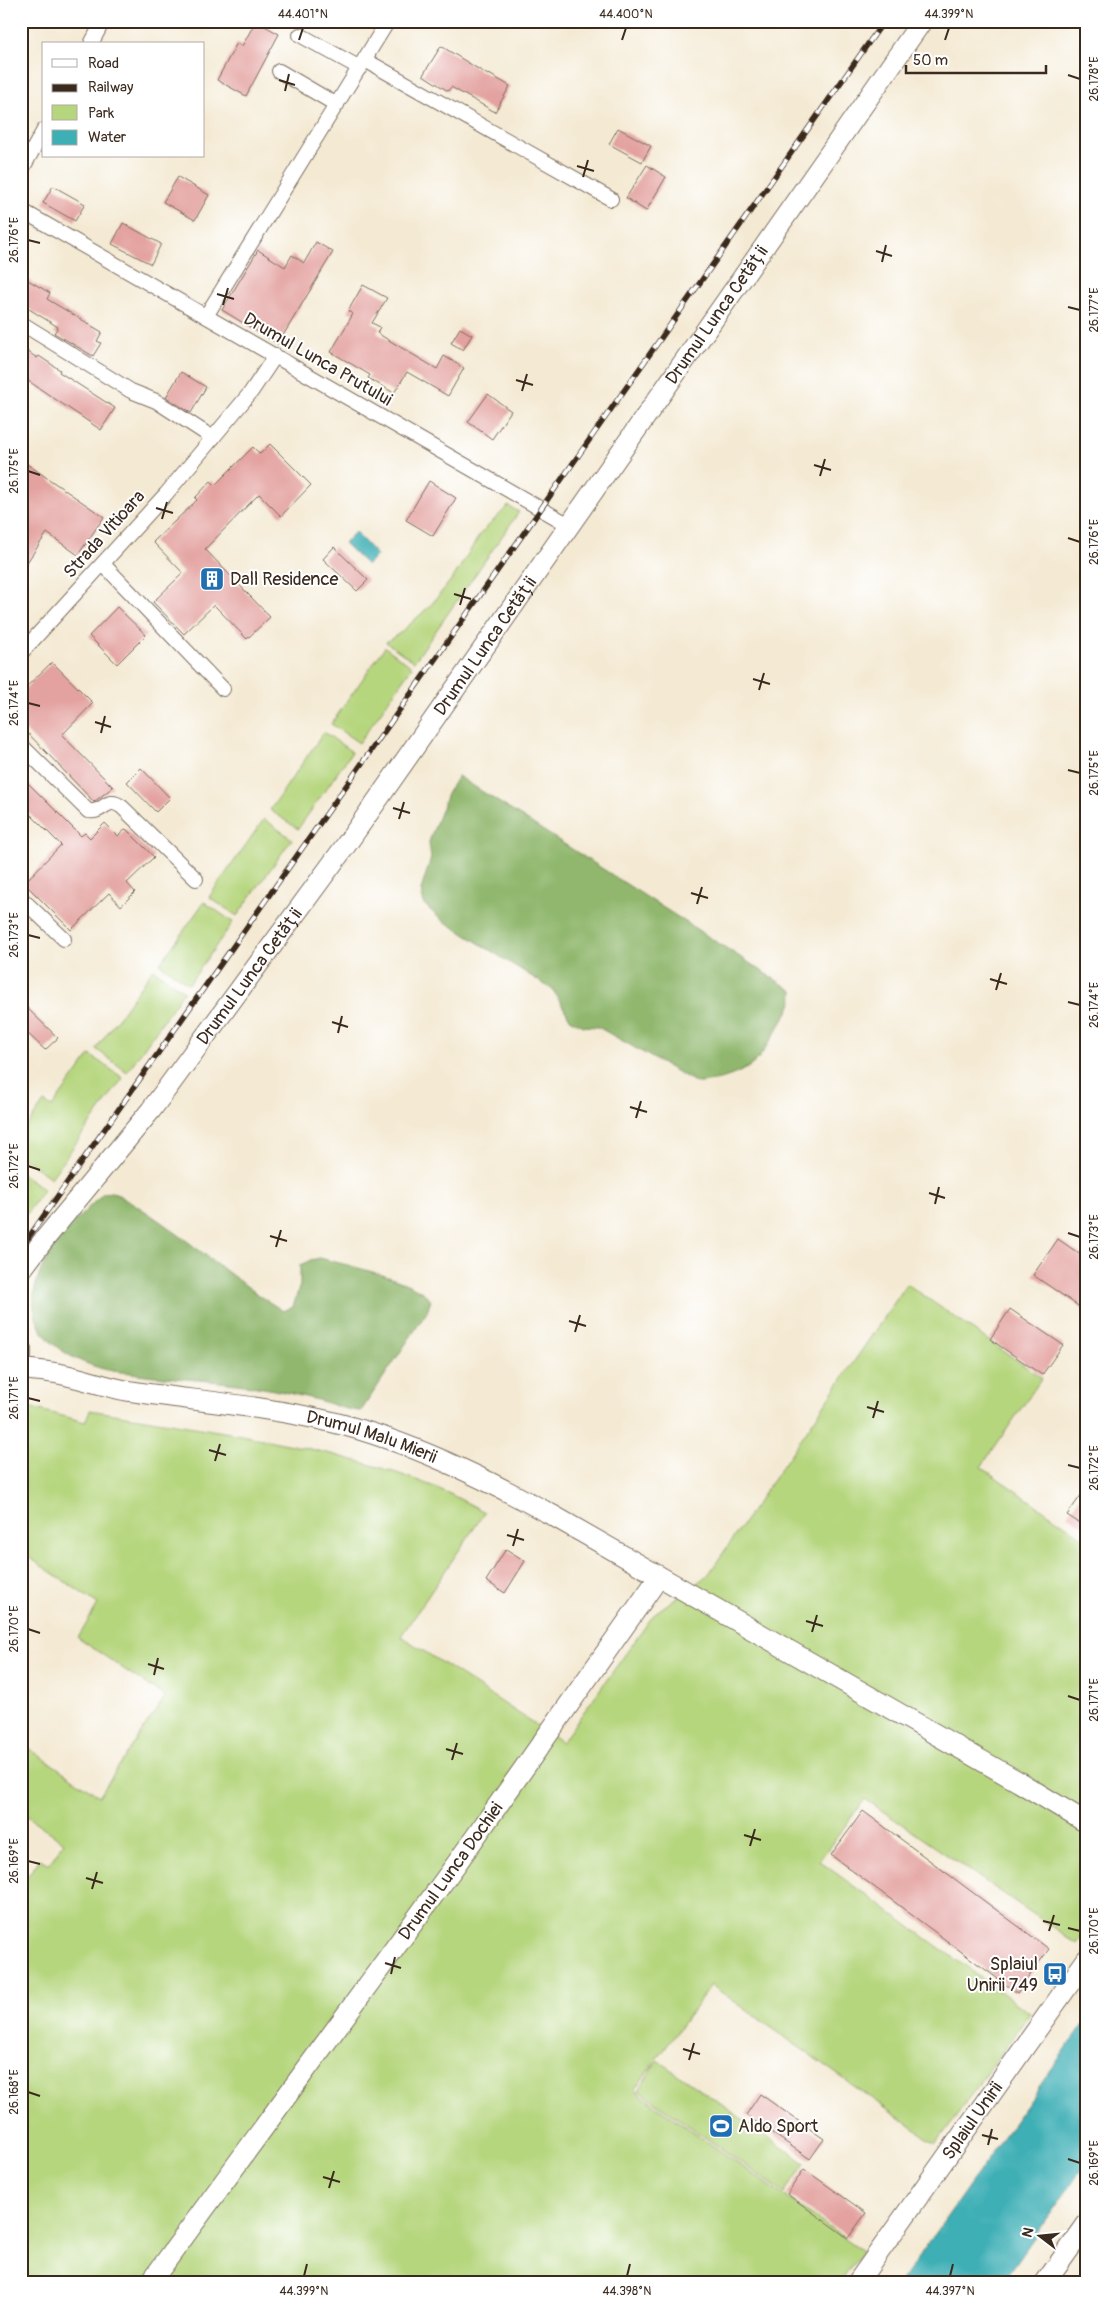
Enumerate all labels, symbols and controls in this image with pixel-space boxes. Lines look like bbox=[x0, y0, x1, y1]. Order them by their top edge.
text: 44.401°N bbox=[278, 7, 328, 22]
text: 44.400°N bbox=[599, 7, 653, 22]
text: 44.399°N bbox=[925, 7, 973, 22]
legend bbox=[42, 42, 205, 158]
scale bar bbox=[906, 42, 1046, 74]
text: 50 m bbox=[913, 51, 948, 70]
text: Road bbox=[88, 54, 119, 73]
text: 26.178°E bbox=[1087, 57, 1102, 101]
text: Railway bbox=[88, 78, 134, 97]
text: Park bbox=[88, 104, 115, 123]
text: Water bbox=[88, 128, 127, 147]
text: 26.176°E bbox=[7, 217, 22, 263]
street label: Drumul Lunca Cetății bbox=[661, 241, 773, 389]
text: 26.177°E bbox=[1087, 287, 1102, 333]
street label: Drumul Lunca Prutului bbox=[239, 307, 396, 411]
text: 26.175°E bbox=[7, 448, 22, 494]
street label: Strada Vitioara bbox=[59, 485, 150, 583]
text: 26.176°E bbox=[1087, 519, 1102, 565]
building icon: Dall Residence bbox=[199, 566, 225, 592]
place label: Dall Residence bbox=[230, 568, 339, 591]
street label: Drumul Lunca Cetății bbox=[429, 572, 542, 720]
text: 26.174°E bbox=[7, 680, 22, 726]
text: 26.175°E bbox=[1087, 750, 1102, 796]
street label: Drumul Lunca Cetății bbox=[192, 904, 308, 1050]
text: 26.173°E bbox=[7, 912, 22, 958]
text: 26.174°E bbox=[1087, 982, 1102, 1028]
text: 26.172°E bbox=[7, 1143, 22, 1189]
text: 26.173°E bbox=[1087, 1214, 1102, 1260]
text: 26.171°E bbox=[7, 1376, 22, 1420]
street label: Drumul Malu Mierii bbox=[304, 1406, 440, 1469]
text: 26.172°E bbox=[1087, 1445, 1102, 1491]
text: 26.170°E bbox=[7, 1605, 22, 1653]
text: 26.171°E bbox=[1087, 1678, 1102, 1722]
street label: Drumul Lunca Dochiei bbox=[394, 1798, 508, 1945]
text: 26.169°E bbox=[7, 1838, 22, 1884]
text: 26.170°E bbox=[1087, 1907, 1102, 1955]
place label: Splaiul Unirii 749 bbox=[967, 1953, 1038, 1997]
bus stop icon: Splaiul Unirii 749 bbox=[1042, 1961, 1068, 1987]
text: 26.168°E bbox=[7, 2069, 22, 2115]
street label: Splaiul Unirii bbox=[937, 2078, 1008, 2165]
sports icon: Aldo Sport bbox=[708, 2113, 734, 2139]
place label: Aldo Sport bbox=[738, 2115, 819, 2138]
text: 26.169°E bbox=[1087, 2140, 1102, 2186]
north arrow bbox=[1016, 2212, 1066, 2262]
text: N bbox=[1019, 2226, 1037, 2239]
text: 44.399°N bbox=[280, 2284, 328, 2299]
text: 44.398°N bbox=[603, 2284, 651, 2299]
text: 44.397°N bbox=[925, 2284, 975, 2299]

